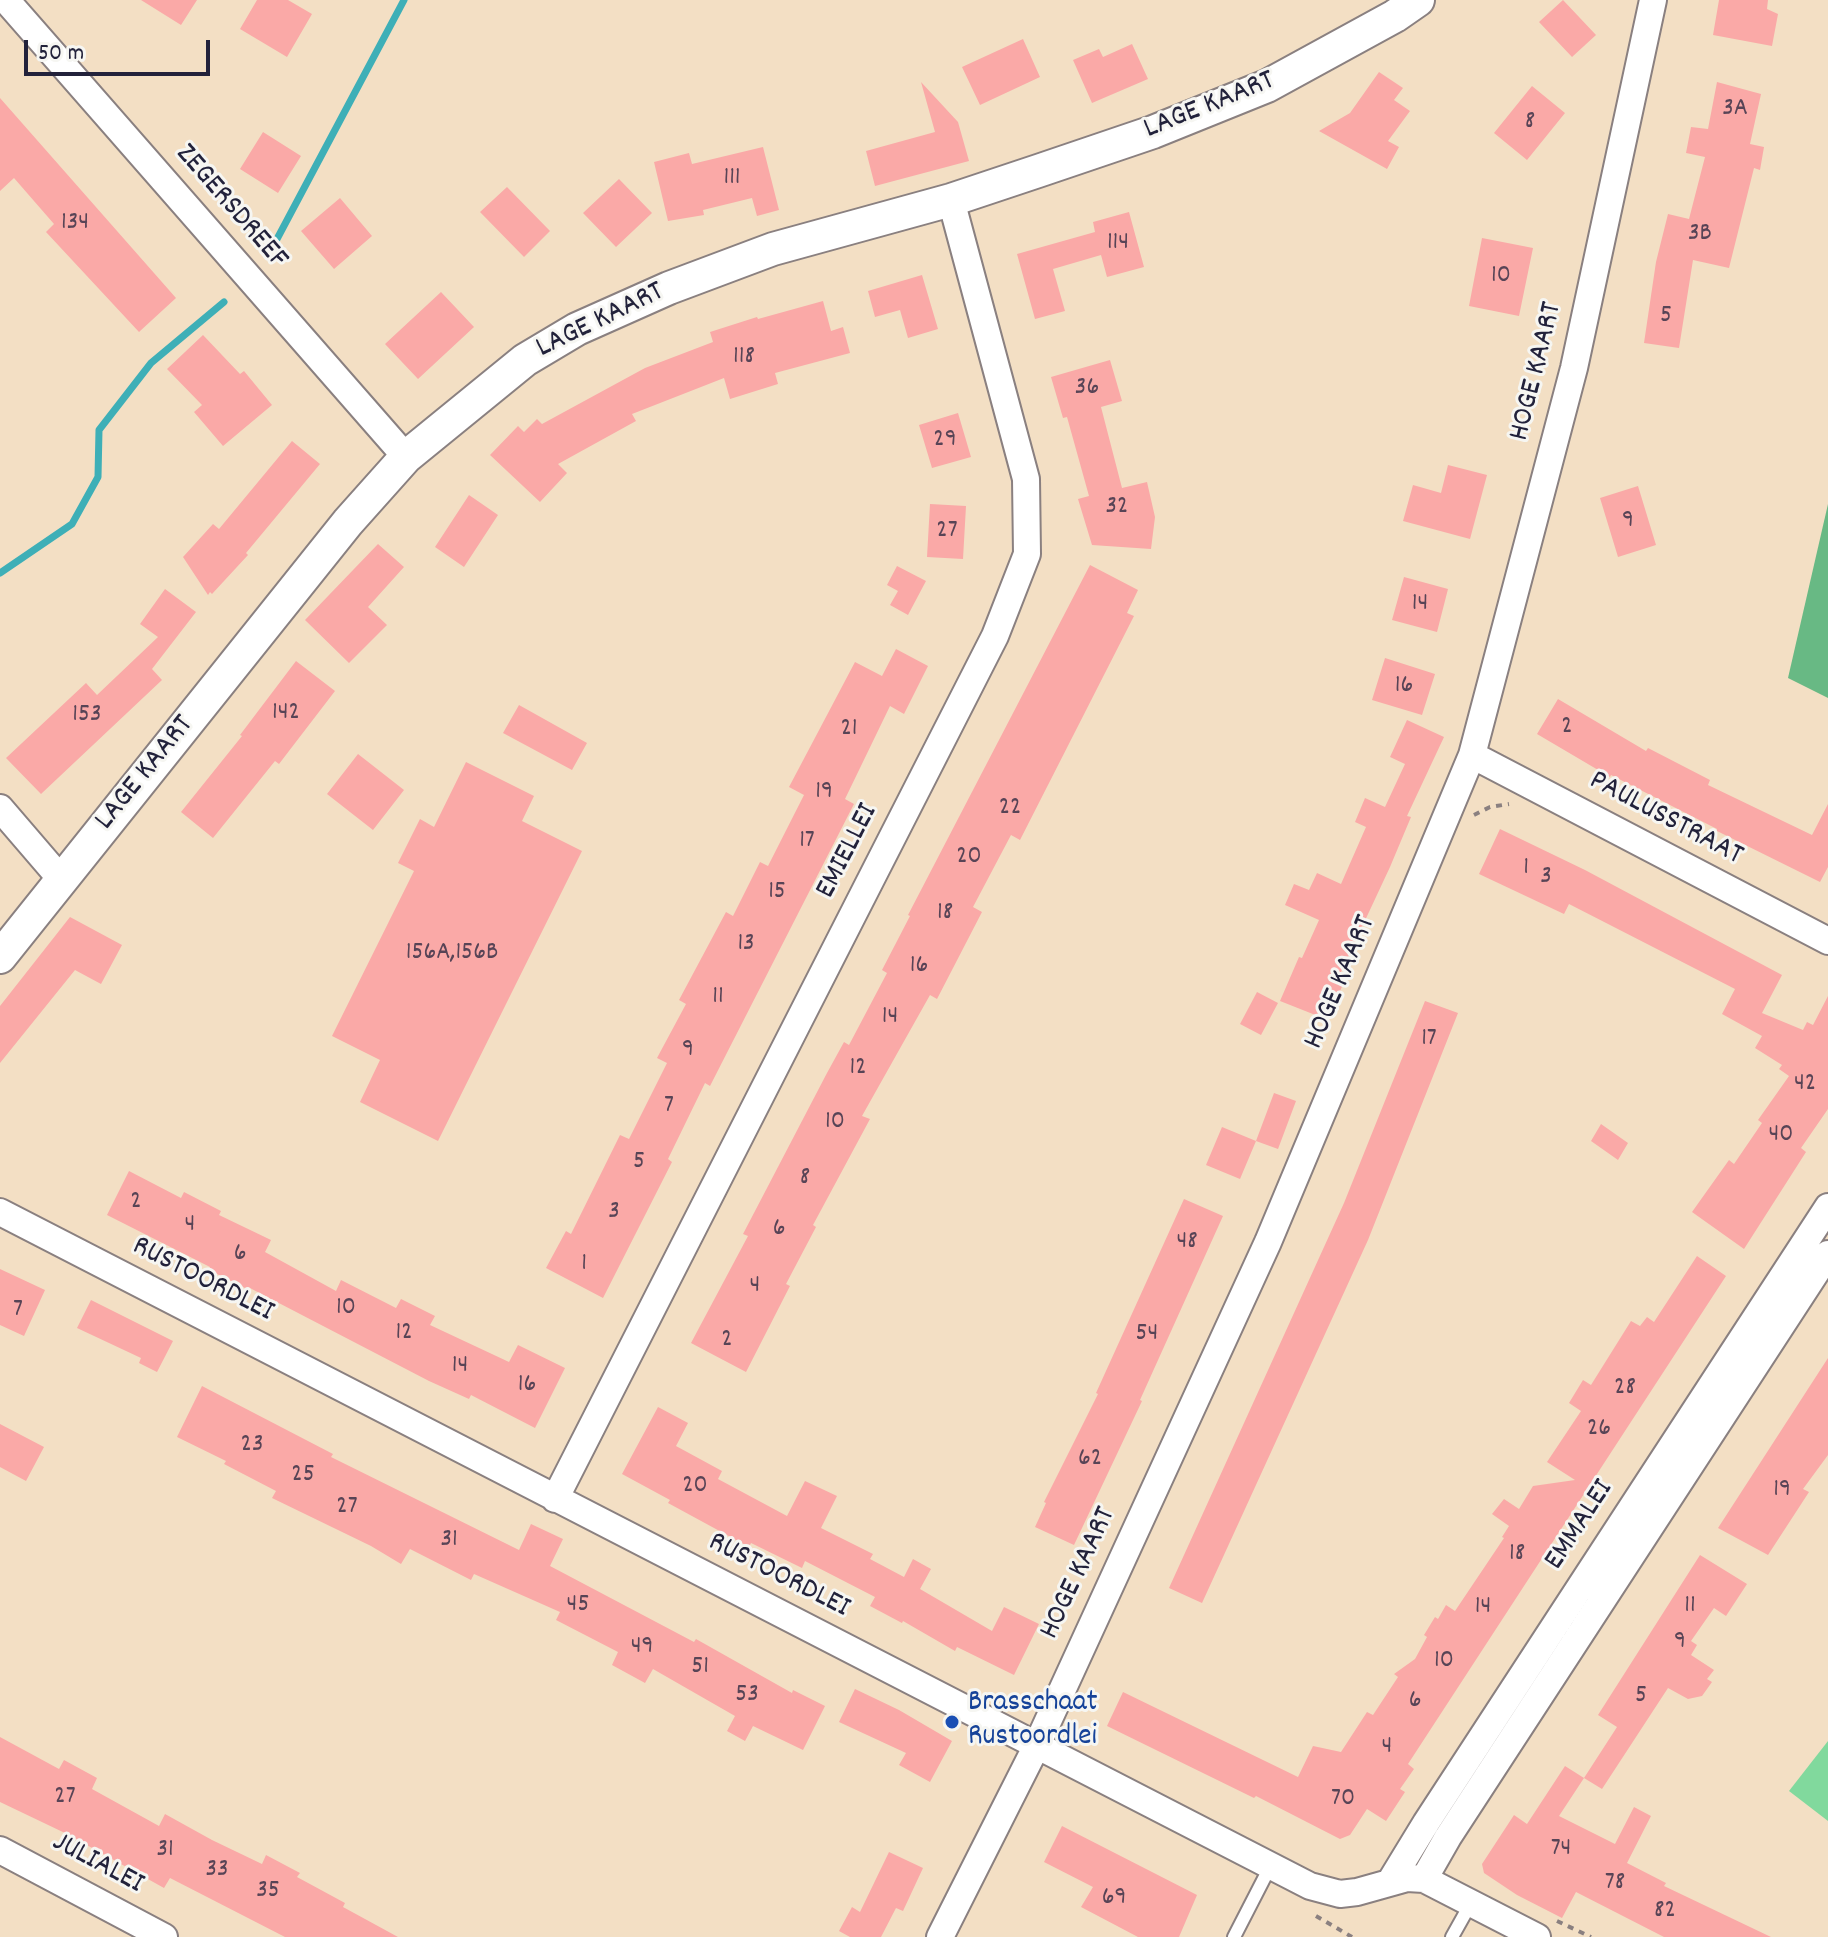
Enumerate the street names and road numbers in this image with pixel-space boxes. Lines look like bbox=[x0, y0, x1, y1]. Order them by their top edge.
street label: LAGE KAART bbox=[1140, 65, 1280, 149]
street label: ZEGERSDREEF bbox=[166, 138, 294, 278]
street label: LAGE KAART bbox=[531, 276, 671, 368]
street label: HOGE KAART bbox=[1503, 299, 1573, 445]
street label: LAGE KAART bbox=[89, 709, 203, 839]
street label: PAULUSSTRAAT bbox=[1582, 764, 1748, 876]
street label: EMIELLEI bbox=[810, 799, 888, 905]
street label: HOGE KAART bbox=[1298, 911, 1386, 1055]
street label: RUSTOORDLEI bbox=[125, 1230, 279, 1332]
street label: EMMALEI bbox=[1539, 1474, 1623, 1578]
street label: HOGE KAART bbox=[1034, 1502, 1126, 1646]
street label: RUSTOORDLEI bbox=[701, 1526, 855, 1628]
street label: JULIALEI bbox=[45, 1826, 149, 1904]

